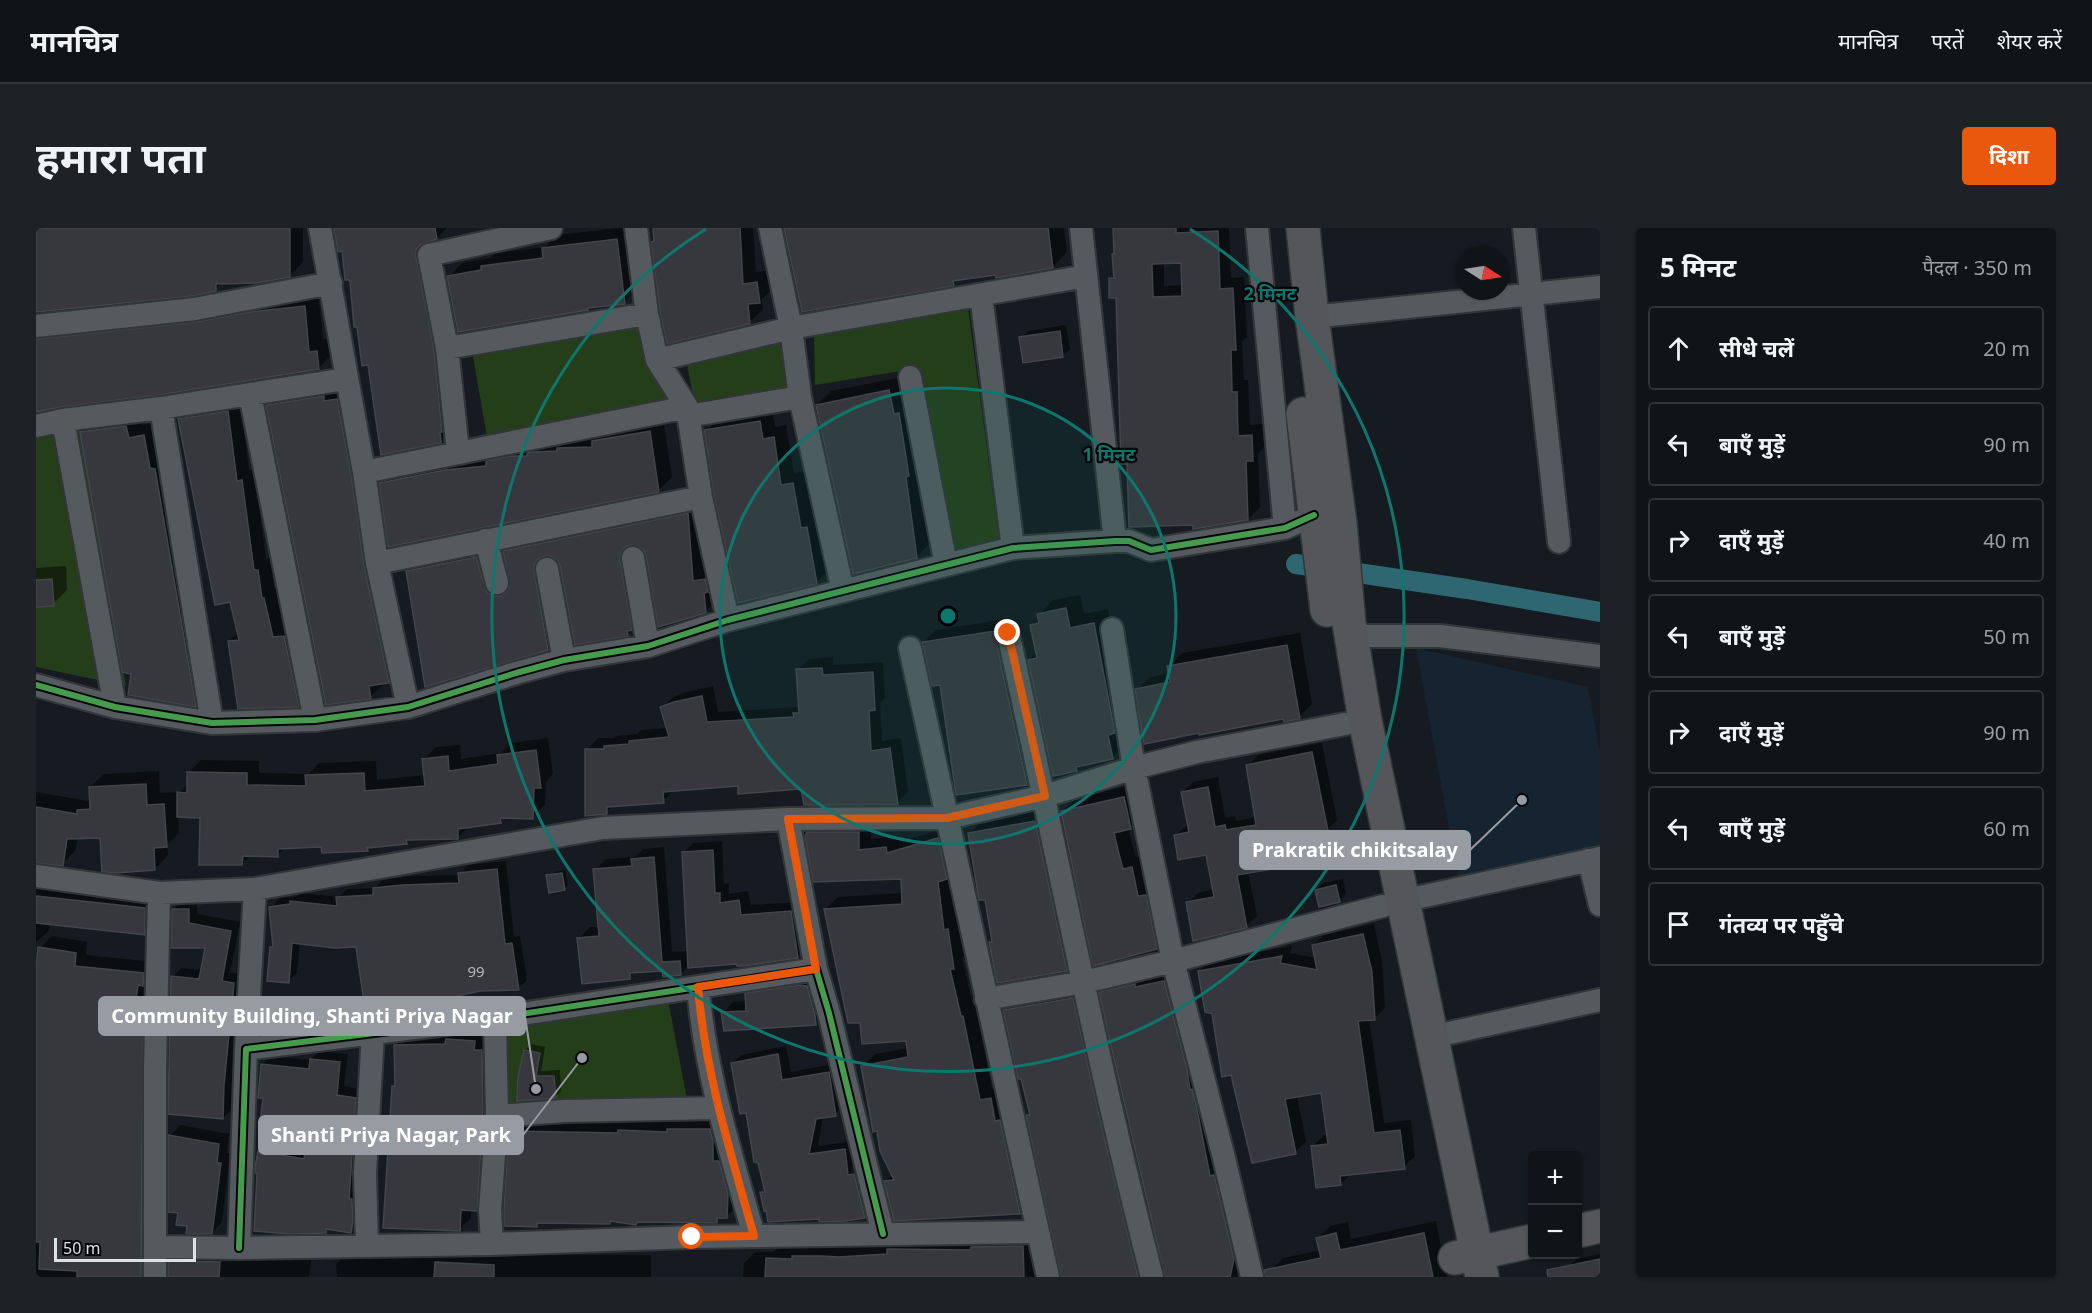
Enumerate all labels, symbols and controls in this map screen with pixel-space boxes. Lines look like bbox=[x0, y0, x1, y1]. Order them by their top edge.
text: मानचित्र bbox=[30, 22, 118, 60]
text: मानचित्र bbox=[1838, 27, 1898, 55]
text: परतें bbox=[1931, 27, 1964, 55]
text: शेयर करें bbox=[1997, 27, 2062, 55]
button: दिशा bbox=[1962, 127, 2056, 185]
text: हमारा पता bbox=[36, 128, 206, 185]
north arrow bbox=[1456, 246, 1510, 300]
text: 5 मिनट bbox=[1660, 249, 1736, 285]
text: पैदल · 350 m bbox=[1922, 254, 2032, 281]
text: 2 मिनट bbox=[1244, 281, 1297, 305]
icon: ahead bbox=[1662, 332, 1695, 365]
text: सीधे चलें bbox=[1719, 333, 1794, 363]
text: 20 m bbox=[1983, 335, 2030, 362]
icon: left bbox=[1662, 428, 1695, 461]
text: बाएँ मुड़ें bbox=[1719, 429, 1785, 459]
text: 90 m bbox=[1983, 431, 2030, 458]
text: 1 मिनट bbox=[1083, 442, 1136, 466]
icon: right bbox=[1662, 524, 1695, 557]
text: दाएँ मुड़ें bbox=[1719, 525, 1784, 555]
text: 40 m bbox=[1983, 527, 2030, 554]
centre of rings bbox=[938, 606, 958, 626]
route end bbox=[994, 619, 1020, 645]
icon: left bbox=[1662, 620, 1695, 653]
text: बाएँ मुड़ें bbox=[1719, 621, 1785, 651]
text: 50 m bbox=[1983, 623, 2030, 650]
icon: right bbox=[1662, 716, 1695, 749]
text: दाएँ मुड़ें bbox=[1719, 717, 1784, 747]
text: 90 m bbox=[1983, 719, 2030, 746]
icon: left bbox=[1662, 812, 1695, 845]
text: बाएँ मुड़ें bbox=[1719, 813, 1785, 843]
text: 60 m bbox=[1983, 815, 2030, 842]
callout: Prakratik chikitsalay bbox=[1240, 831, 1470, 869]
text: Prakratik chikitsalay bbox=[1252, 836, 1459, 863]
icon: arrive bbox=[1662, 908, 1695, 941]
text: गंतव्य पर पहुँचे bbox=[1719, 909, 1844, 939]
house number: 99 bbox=[467, 961, 485, 981]
callout: Community Building, Shanti Priya Nagar bbox=[99, 997, 525, 1035]
text: Community Building, Shanti Priya Nagar bbox=[111, 1002, 513, 1029]
callout: Shanti Priya Nagar, Park bbox=[259, 1116, 523, 1154]
text: Shanti Priya Nagar, Park bbox=[271, 1121, 512, 1148]
map controls bbox=[1528, 1151, 1582, 1259]
button: + bbox=[1528, 1151, 1582, 1205]
button: − bbox=[1528, 1205, 1582, 1259]
route start bbox=[678, 1223, 704, 1249]
scale bar bbox=[54, 1235, 196, 1262]
text: 50 m bbox=[63, 1237, 100, 1259]

